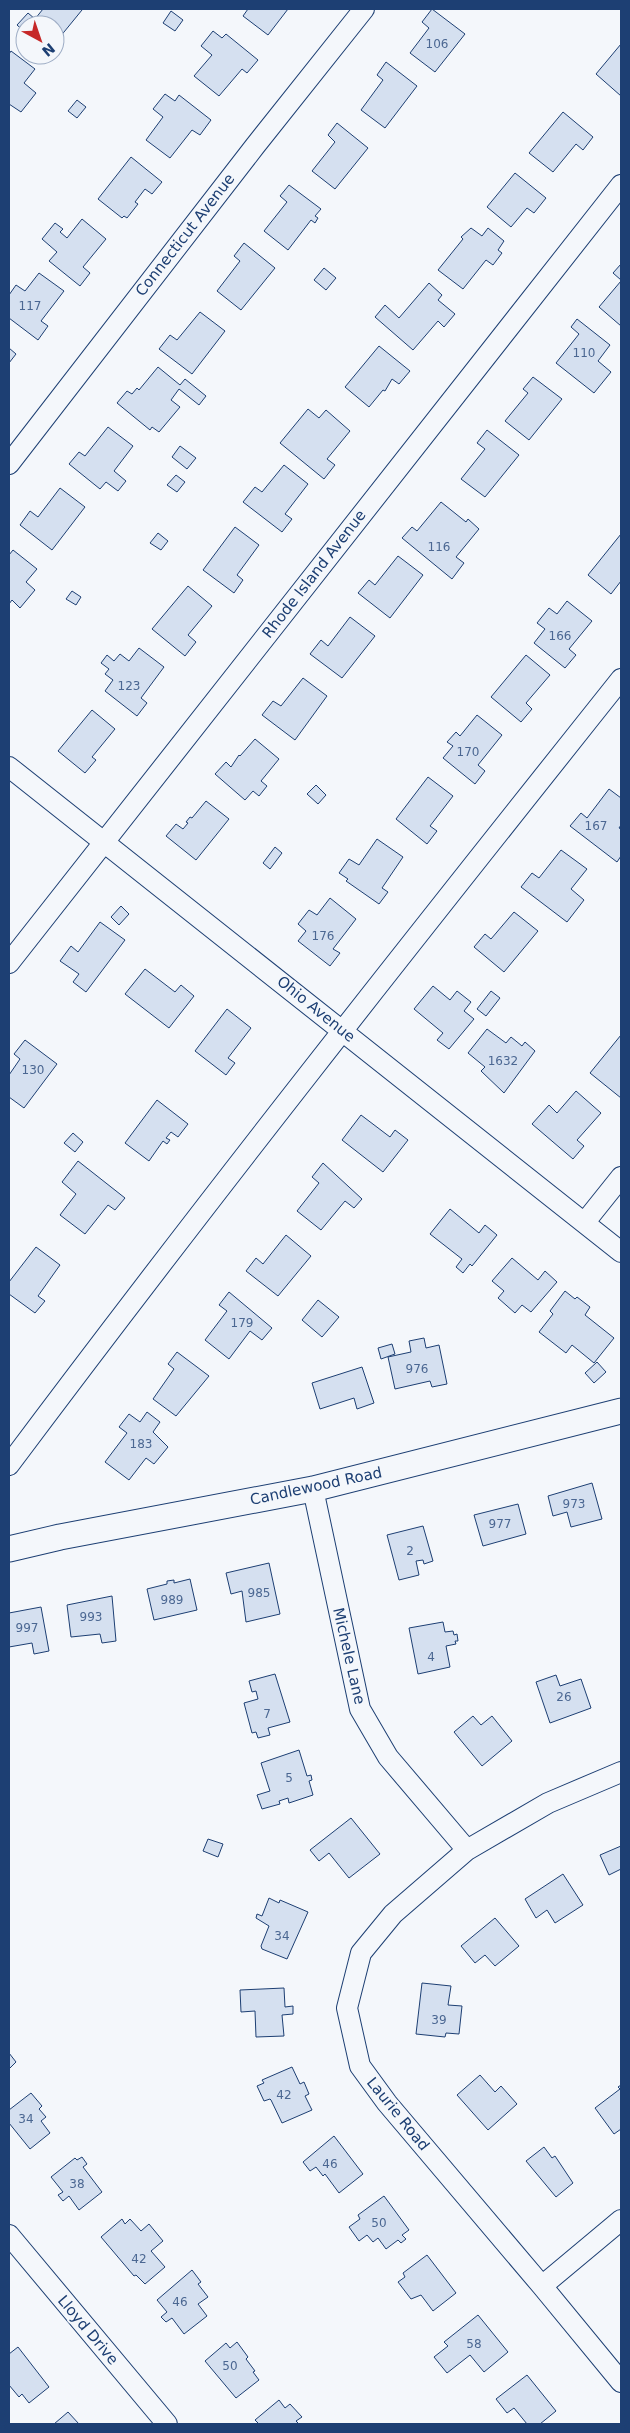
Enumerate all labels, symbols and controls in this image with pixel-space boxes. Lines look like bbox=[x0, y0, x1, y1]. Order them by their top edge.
north arrow bbox=[15, 15, 65, 65]
house number: 106 bbox=[426, 37, 448, 51]
text: N bbox=[39, 40, 58, 60]
street label: Connecticut Avenue bbox=[132, 170, 238, 300]
house number: 117 bbox=[19, 299, 41, 313]
house number: 110 bbox=[573, 346, 595, 360]
street label: Rhode Island Avenue bbox=[258, 506, 370, 642]
house number: 116 bbox=[428, 540, 450, 554]
house number: 166 bbox=[549, 629, 571, 643]
house number: 123 bbox=[118, 679, 140, 693]
house number: 170 bbox=[457, 745, 479, 759]
house number: 167 bbox=[585, 819, 607, 833]
house number: 176 bbox=[312, 929, 334, 943]
street label: Ohio Avenue bbox=[273, 972, 359, 1046]
house number: 1632 bbox=[488, 1054, 518, 1068]
house number: 130 bbox=[22, 1063, 44, 1077]
house number: 179 bbox=[231, 1316, 253, 1330]
house number: 976 bbox=[406, 1362, 428, 1376]
house number: 183 bbox=[130, 1437, 152, 1451]
street label: Candlewood Road bbox=[248, 1463, 384, 1509]
house number: 973 bbox=[563, 1497, 585, 1511]
house number: 977 bbox=[489, 1517, 511, 1531]
house number: 2 bbox=[406, 1544, 414, 1558]
house number: 985 bbox=[248, 1586, 270, 1600]
house number: 989 bbox=[161, 1593, 183, 1607]
street label: Michele Lane bbox=[329, 1606, 369, 1706]
house number: 993 bbox=[80, 1610, 102, 1624]
house number: 997 bbox=[16, 1621, 38, 1635]
house number: 4 bbox=[427, 1650, 435, 1664]
house number: 26 bbox=[556, 1690, 572, 1704]
house number: 7 bbox=[263, 1707, 271, 1721]
house number: 5 bbox=[285, 1771, 293, 1785]
house number: 34 bbox=[274, 1929, 290, 1943]
house number: 39 bbox=[431, 2013, 447, 2027]
street label: Laurie Road bbox=[363, 2074, 433, 2154]
house number: 42 bbox=[276, 2088, 292, 2102]
house number: 34 bbox=[18, 2112, 34, 2126]
house number: 46 bbox=[322, 2157, 338, 2171]
house number: 38 bbox=[69, 2177, 85, 2191]
house number: 50 bbox=[371, 2216, 387, 2230]
house number: 42 bbox=[131, 2252, 147, 2266]
street label: Lloyd Drive bbox=[54, 2292, 122, 2368]
house number: 46 bbox=[172, 2295, 188, 2309]
house number: 58 bbox=[466, 2337, 482, 2351]
house number: 50 bbox=[222, 2359, 238, 2373]

